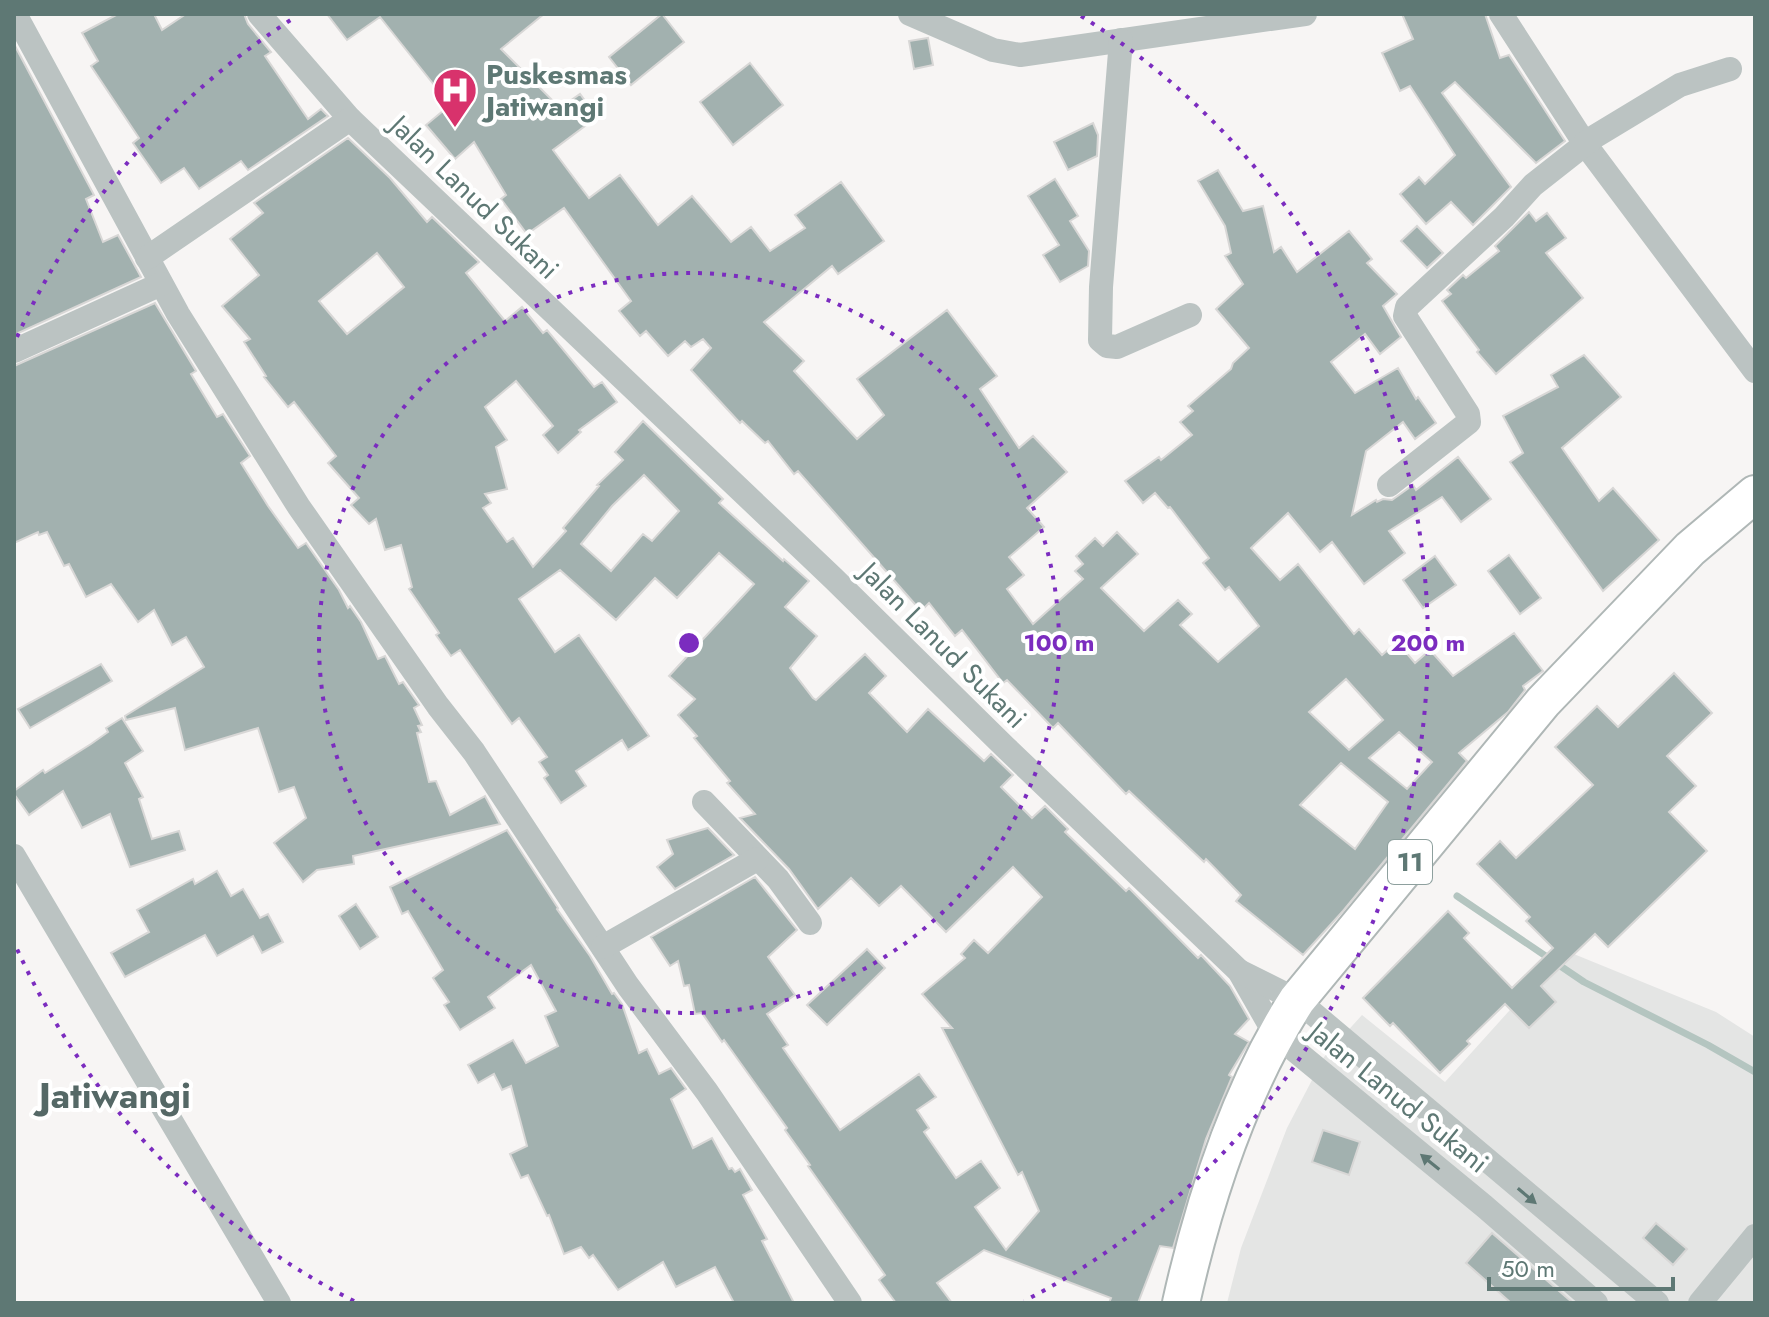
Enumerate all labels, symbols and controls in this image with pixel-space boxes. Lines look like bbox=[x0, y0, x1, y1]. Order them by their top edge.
place label: Puskesmas Jatiwangi bbox=[481, 54, 627, 127]
hospital icon: Puskesmas Jatiwangi bbox=[431, 66, 479, 129]
street label: Jalan Lanud Sukani bbox=[378, 103, 568, 289]
street label: Jalan Lanud Sukani bbox=[848, 550, 1036, 738]
text: 100 m bbox=[1024, 625, 1094, 660]
text: 200 m bbox=[1391, 625, 1465, 660]
centre of rings bbox=[675, 629, 703, 657]
road number: 11 bbox=[1388, 840, 1432, 884]
street label: Jalan Lanud Sukani bbox=[1297, 1009, 1497, 1183]
district label: Jatiwangi bbox=[33, 1069, 191, 1121]
one-way arrow bbox=[1420, 1154, 1440, 1171]
one-way arrow bbox=[1517, 1187, 1537, 1204]
scale bar bbox=[1489, 1241, 1673, 1291]
text: 50 m bbox=[1501, 1251, 1555, 1286]

